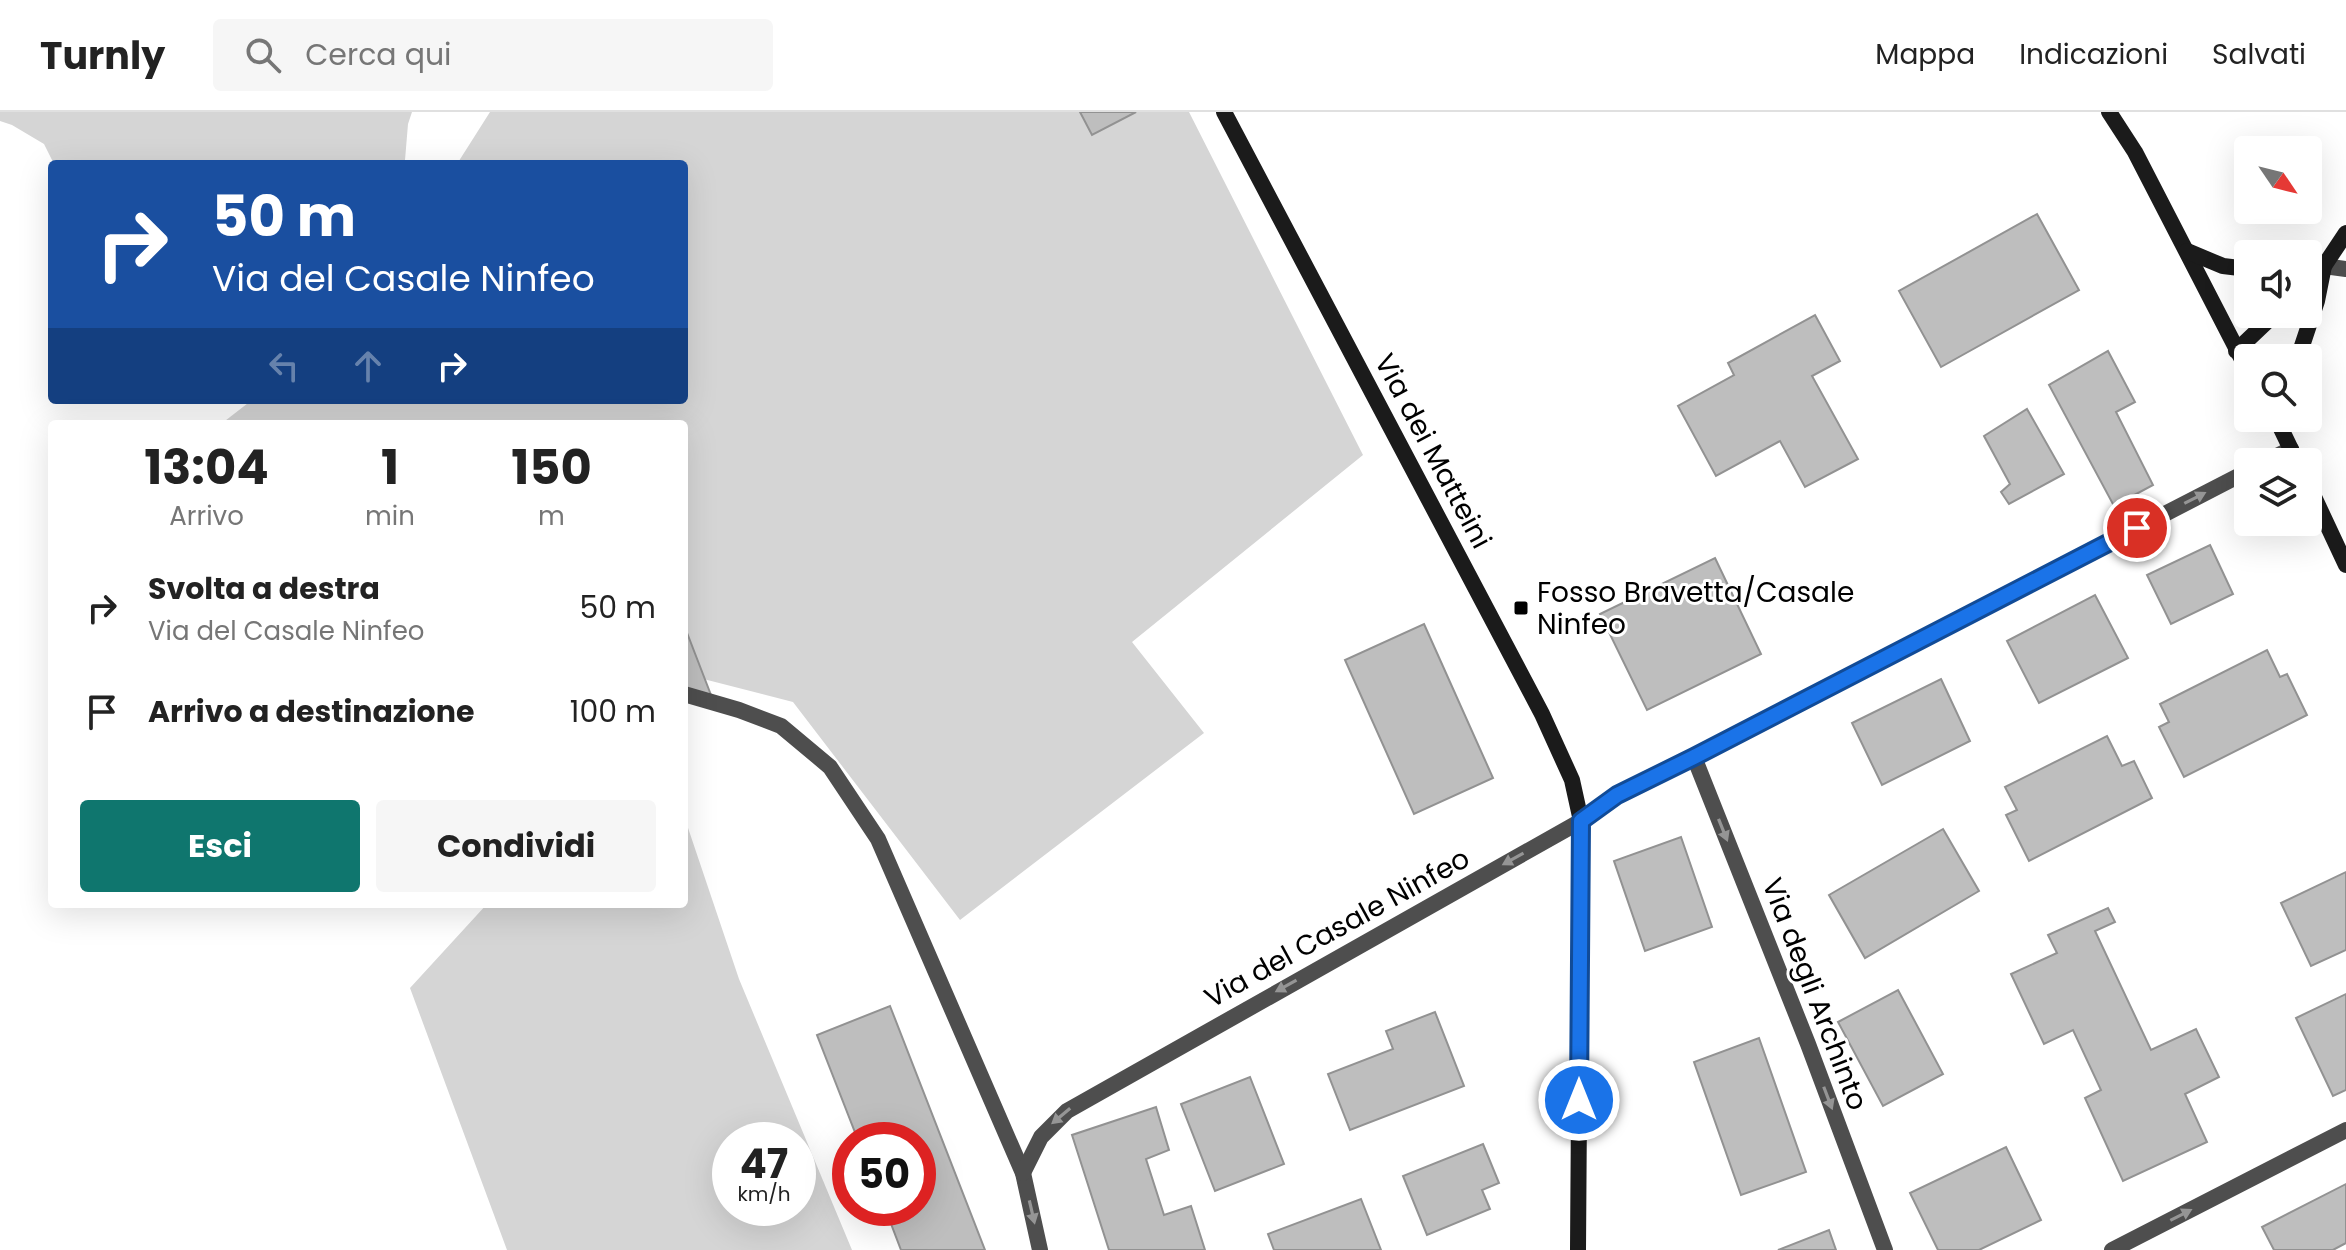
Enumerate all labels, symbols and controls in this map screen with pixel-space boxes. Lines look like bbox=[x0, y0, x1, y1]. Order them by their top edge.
search box bbox=[213, 19, 773, 91]
text: Turnly bbox=[40, 29, 165, 82]
icon: search bbox=[241, 33, 285, 77]
text: Cerca qui bbox=[305, 33, 452, 76]
text: Mappa bbox=[1875, 35, 1975, 74]
text: Indicazioni bbox=[2019, 35, 2168, 74]
text: Salvati bbox=[2212, 35, 2306, 74]
north arrow bbox=[2234, 136, 2322, 224]
map controls bbox=[2234, 136, 2322, 536]
text: 50 m bbox=[212, 177, 356, 256]
icon: right bbox=[80, 192, 184, 296]
button: sound bbox=[2234, 240, 2322, 328]
text: Via del Casale Ninfeo bbox=[212, 253, 595, 304]
icon: left bbox=[262, 344, 306, 388]
icon: ahead bbox=[346, 344, 390, 388]
icon: right bbox=[430, 344, 474, 388]
button: search bbox=[2234, 344, 2322, 432]
street label: Via dei Matteini bbox=[1365, 347, 1501, 555]
text: 13:04 bbox=[144, 434, 269, 501]
text: 1 bbox=[381, 434, 399, 501]
text: 150 bbox=[511, 434, 592, 501]
button: layers bbox=[2234, 448, 2322, 536]
one-way arrow bbox=[2183, 492, 2206, 505]
pin bbox=[2103, 494, 2171, 562]
text: Arrivo bbox=[169, 498, 244, 534]
text: min bbox=[365, 498, 415, 534]
text: m bbox=[538, 498, 565, 534]
icon: arrive bbox=[2115, 506, 2159, 550]
text: Svolta a destra bbox=[148, 567, 380, 610]
place label: Fosso Bravetta/Casale Ninfeo bbox=[1537, 573, 1854, 644]
icon: right bbox=[80, 586, 124, 630]
text: 50 m bbox=[579, 586, 656, 629]
marker: Fosso Bravetta/Casale Ninfeo bbox=[1512, 599, 1530, 617]
text: Via del Casale Ninfeo bbox=[148, 613, 424, 649]
icon: arrive bbox=[80, 690, 124, 734]
text: Arrivo a destinazione bbox=[148, 690, 474, 733]
text: 100 m bbox=[570, 690, 656, 733]
button: Esci bbox=[80, 800, 360, 892]
button: Condividi bbox=[376, 800, 656, 892]
one-way arrow bbox=[1717, 818, 1730, 842]
street label: Via del Casale Ninfeo bbox=[1197, 839, 1477, 1017]
one-way arrow bbox=[1502, 851, 1524, 865]
street label: Via degli Archinto bbox=[1753, 872, 1877, 1116]
one-way arrow bbox=[1275, 980, 1298, 993]
position arrow bbox=[1537, 1058, 1621, 1142]
one-way arrow bbox=[1822, 1086, 1835, 1110]
one-way arrow bbox=[1051, 1108, 1072, 1125]
speed limit sign: 50 bbox=[832, 1122, 936, 1226]
text: 47 bbox=[740, 1136, 788, 1192]
text: km/h bbox=[737, 1180, 791, 1208]
one-way arrow bbox=[1026, 1199, 1039, 1224]
one-way arrow bbox=[2170, 1208, 2192, 1222]

